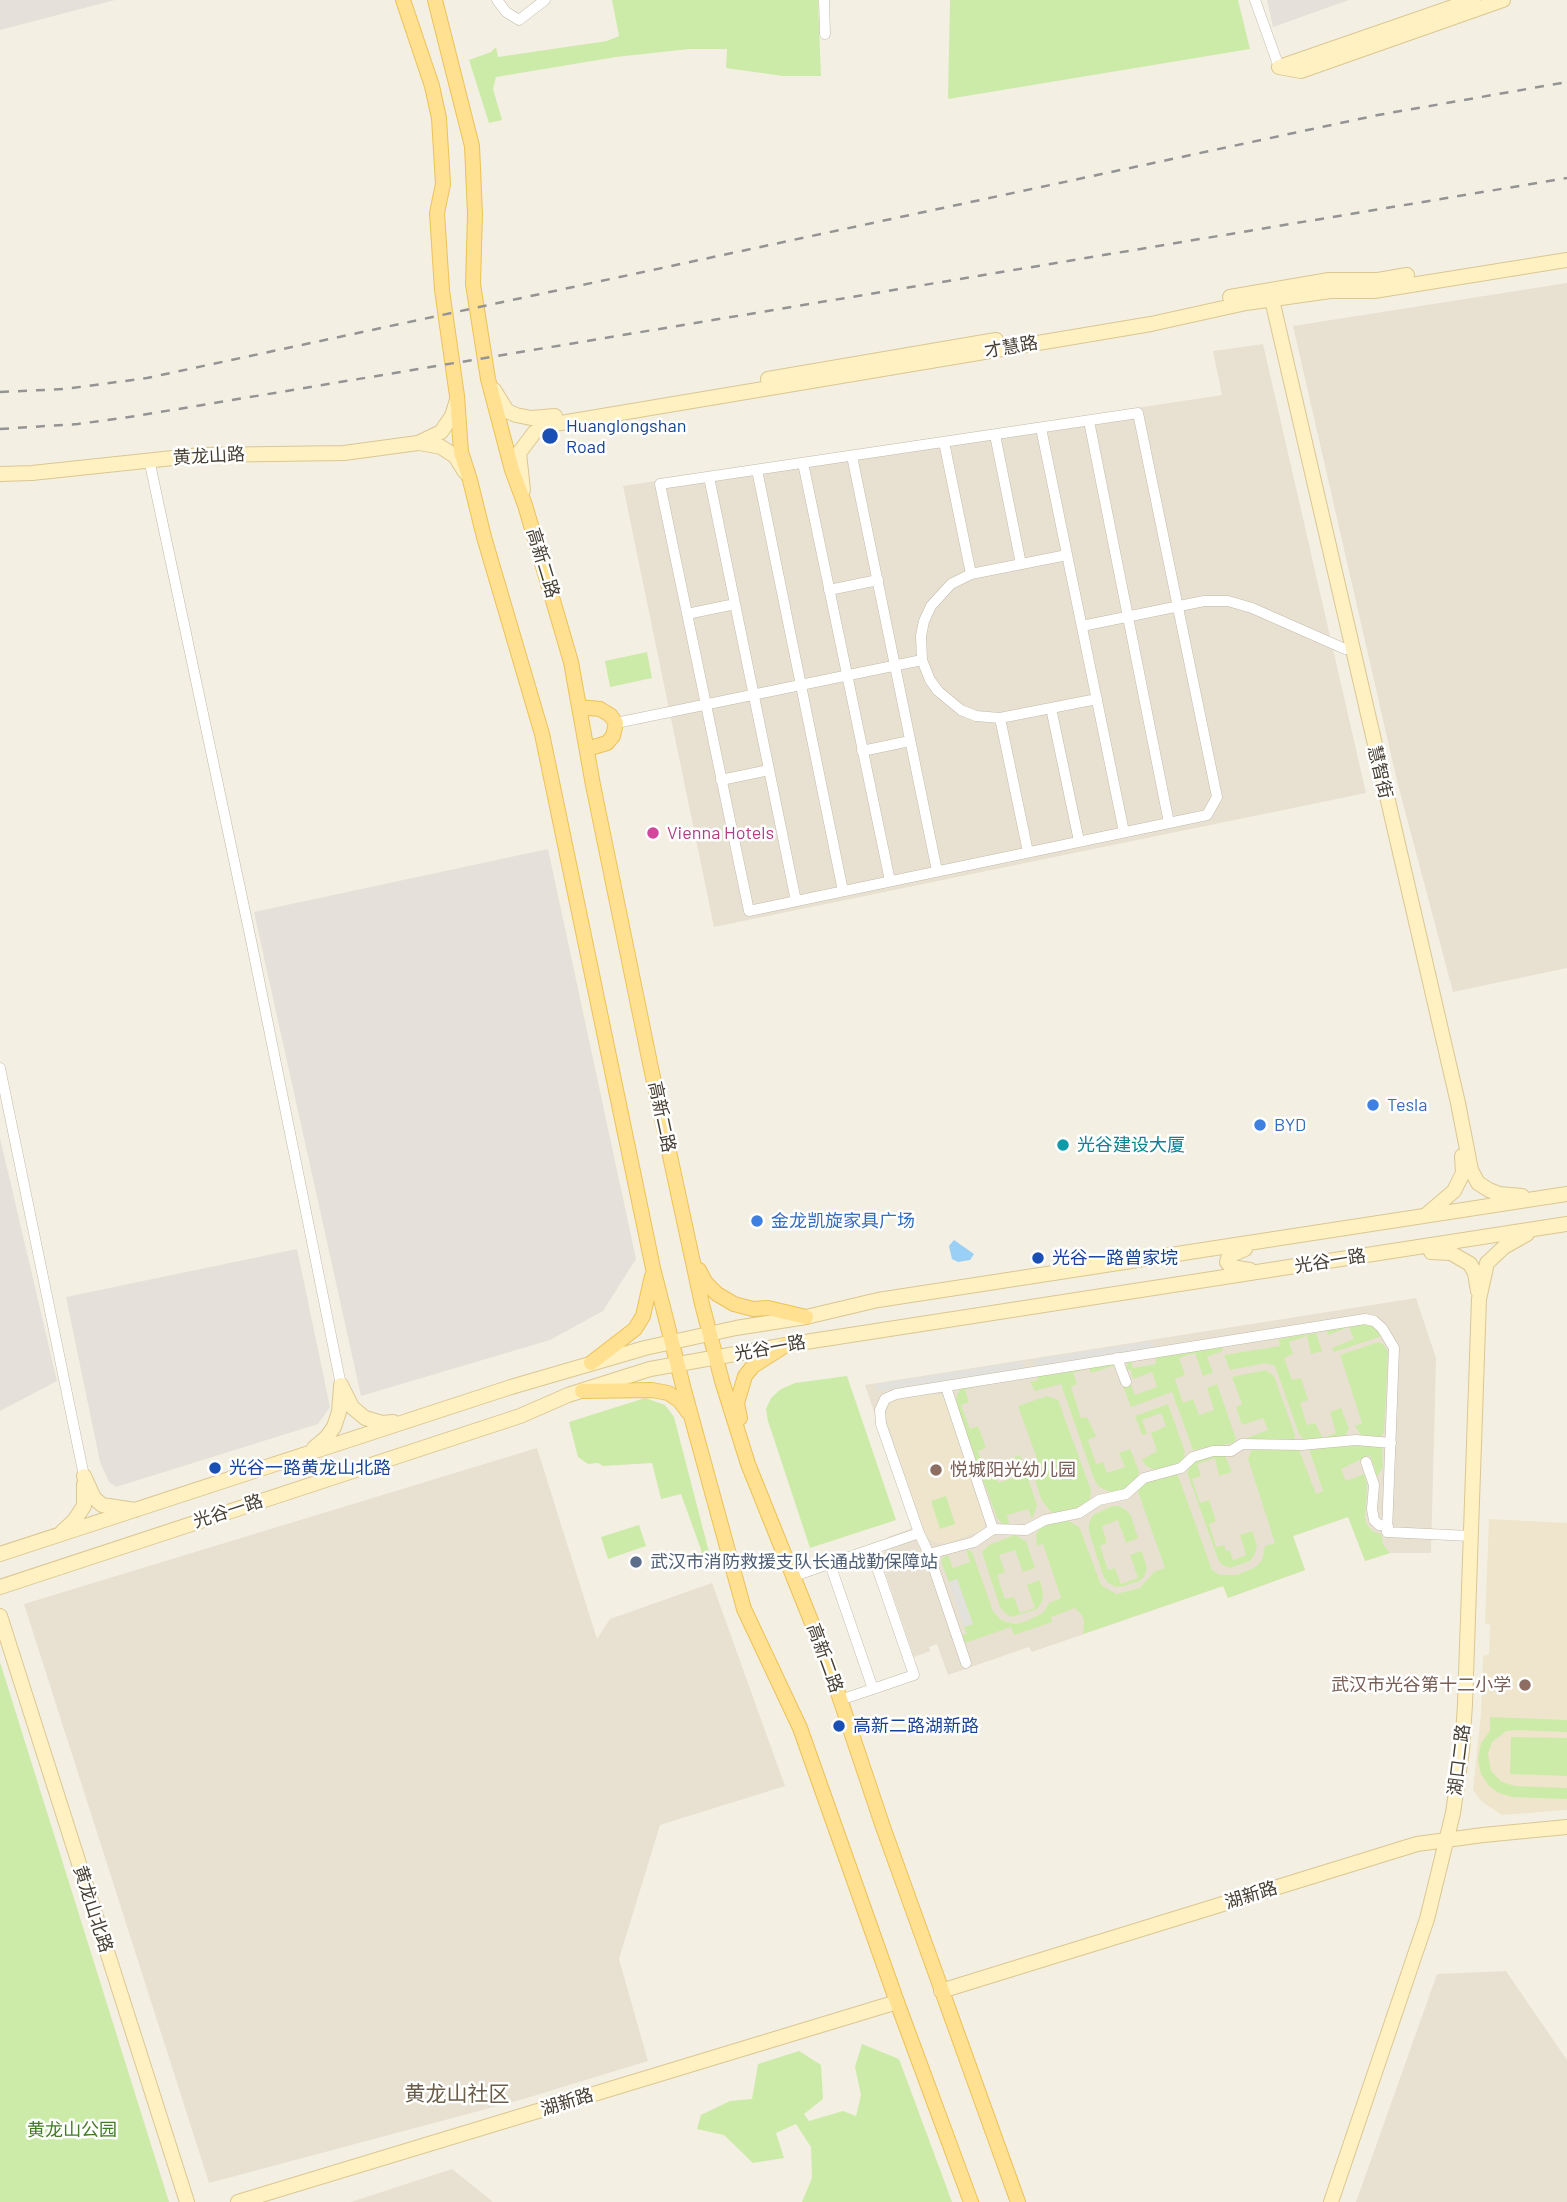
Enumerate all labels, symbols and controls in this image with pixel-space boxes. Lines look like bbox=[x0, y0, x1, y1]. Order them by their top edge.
street label: 才慧路 bbox=[983, 332, 1039, 362]
place label: Huanglongshan Road bbox=[566, 415, 686, 458]
marker: Huanglongshan Road bbox=[540, 426, 560, 446]
street label: 黄龙山路 bbox=[172, 443, 246, 469]
street label: 高新二路 bbox=[522, 525, 564, 601]
street label: 慧智街 bbox=[1363, 743, 1397, 801]
place label: Vienna Hotels bbox=[667, 822, 774, 844]
marker: Vienna Hotels bbox=[645, 825, 661, 841]
street label: 高新二路 bbox=[644, 1080, 680, 1154]
place label: Tesla bbox=[1387, 1094, 1427, 1116]
marker: Tesla bbox=[1365, 1097, 1381, 1113]
place label: BYD bbox=[1274, 1114, 1306, 1136]
marker: BYD bbox=[1252, 1117, 1268, 1133]
place label: 光谷建设大厦 bbox=[1077, 1134, 1185, 1156]
marker: 光谷建设大厦 bbox=[1055, 1137, 1071, 1153]
place label: 金龙凯旋家具广场 bbox=[771, 1210, 915, 1232]
marker: 金龙凯旋家具广场 bbox=[749, 1213, 765, 1229]
street label: 光谷一路 bbox=[1293, 1245, 1367, 1277]
place label: 光谷一路曾家垸 bbox=[1052, 1247, 1178, 1269]
marker: 光谷一路曾家垸 bbox=[1030, 1250, 1046, 1266]
street label: 光谷一路 bbox=[733, 1331, 807, 1365]
place label: 光谷一路黄龙山北路 bbox=[229, 1457, 391, 1479]
place label: 悦城阳光幼儿园 bbox=[950, 1459, 1076, 1481]
marker: 光谷一路黄龙山北路 bbox=[207, 1460, 223, 1476]
marker: 悦城阳光幼儿园 bbox=[928, 1462, 944, 1478]
street label: 光谷一路 bbox=[190, 1490, 266, 1532]
place label: 武汉市消防救援支队长通战勤保障站 bbox=[650, 1551, 938, 1573]
marker: 武汉市消防救援支队长通战勤保障站 bbox=[628, 1554, 644, 1570]
street label: 高新二路 bbox=[803, 1620, 847, 1696]
place label: 武汉市光谷第十二小学 bbox=[1331, 1674, 1511, 1696]
marker: 武汉市光谷第十二小学 bbox=[1517, 1677, 1533, 1693]
place label: 高新二路湖新路 bbox=[853, 1715, 979, 1737]
marker: 高新二路湖新路 bbox=[831, 1718, 847, 1734]
street label: 湖口二路 bbox=[1444, 1723, 1474, 1797]
street label: 黄龙山北路 bbox=[69, 1863, 117, 1955]
street label: 湖新路 bbox=[1222, 1877, 1280, 1913]
district label: 黄龙山社区 bbox=[405, 2081, 509, 2107]
street label: 湖新路 bbox=[538, 2084, 596, 2120]
park label: 黄龙山公园 bbox=[27, 2119, 117, 2141]

